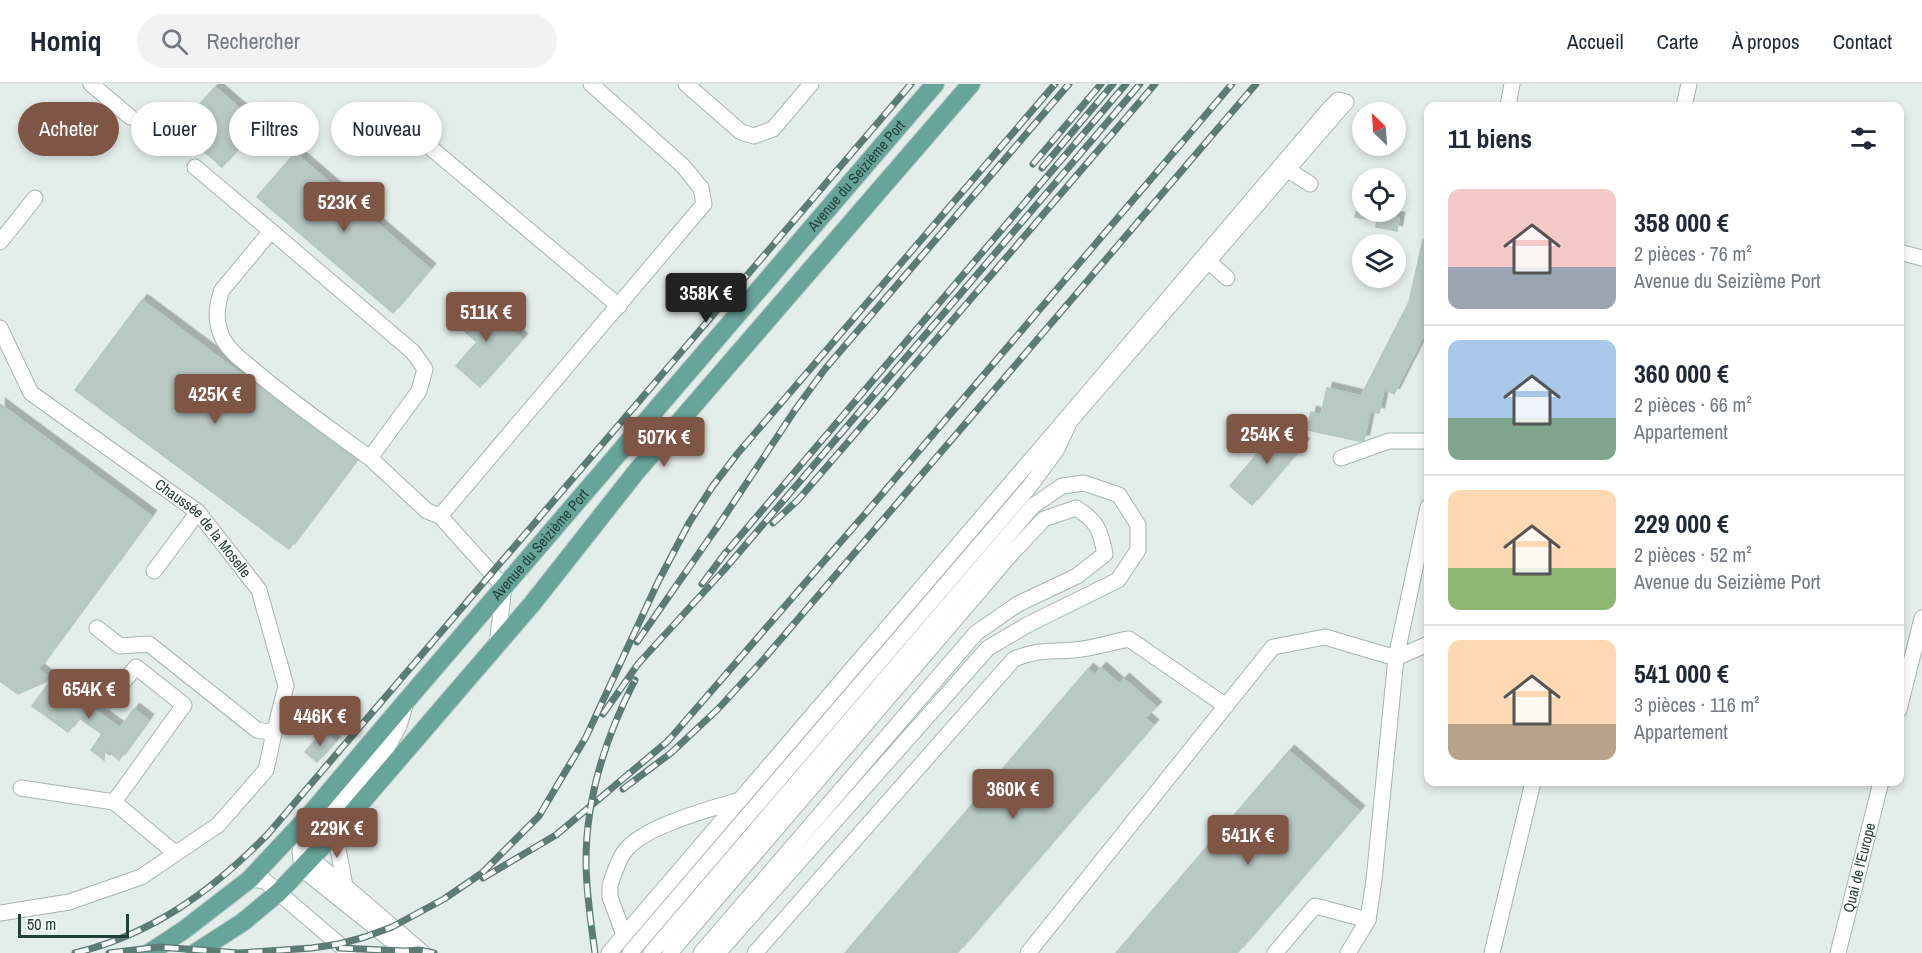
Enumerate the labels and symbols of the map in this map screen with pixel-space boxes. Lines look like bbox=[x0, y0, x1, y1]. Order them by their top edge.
north arrow bbox=[1352, 102, 1406, 156]
street label: Avenue du Seizième Port bbox=[802, 115, 910, 236]
pin: 523K € bbox=[295, 182, 393, 233]
pin: 358K € bbox=[657, 273, 755, 324]
pin: 511K € bbox=[437, 292, 535, 343]
pin: 425K € bbox=[166, 374, 264, 425]
pin: 254K € bbox=[1218, 414, 1316, 465]
pin: 507K € bbox=[615, 417, 713, 468]
street label: Chaussée de la Moselle bbox=[151, 474, 256, 582]
street label: Avenue du Seizième Port bbox=[486, 484, 594, 605]
pin: 654K € bbox=[40, 669, 138, 720]
pin: 446K € bbox=[271, 696, 369, 747]
pin: 360K € bbox=[964, 769, 1062, 820]
pin: 229K € bbox=[288, 808, 386, 859]
pin: 541K € bbox=[1199, 815, 1297, 866]
street label: Quai de l'Europe bbox=[1838, 820, 1880, 915]
scale bar bbox=[18, 911, 129, 938]

